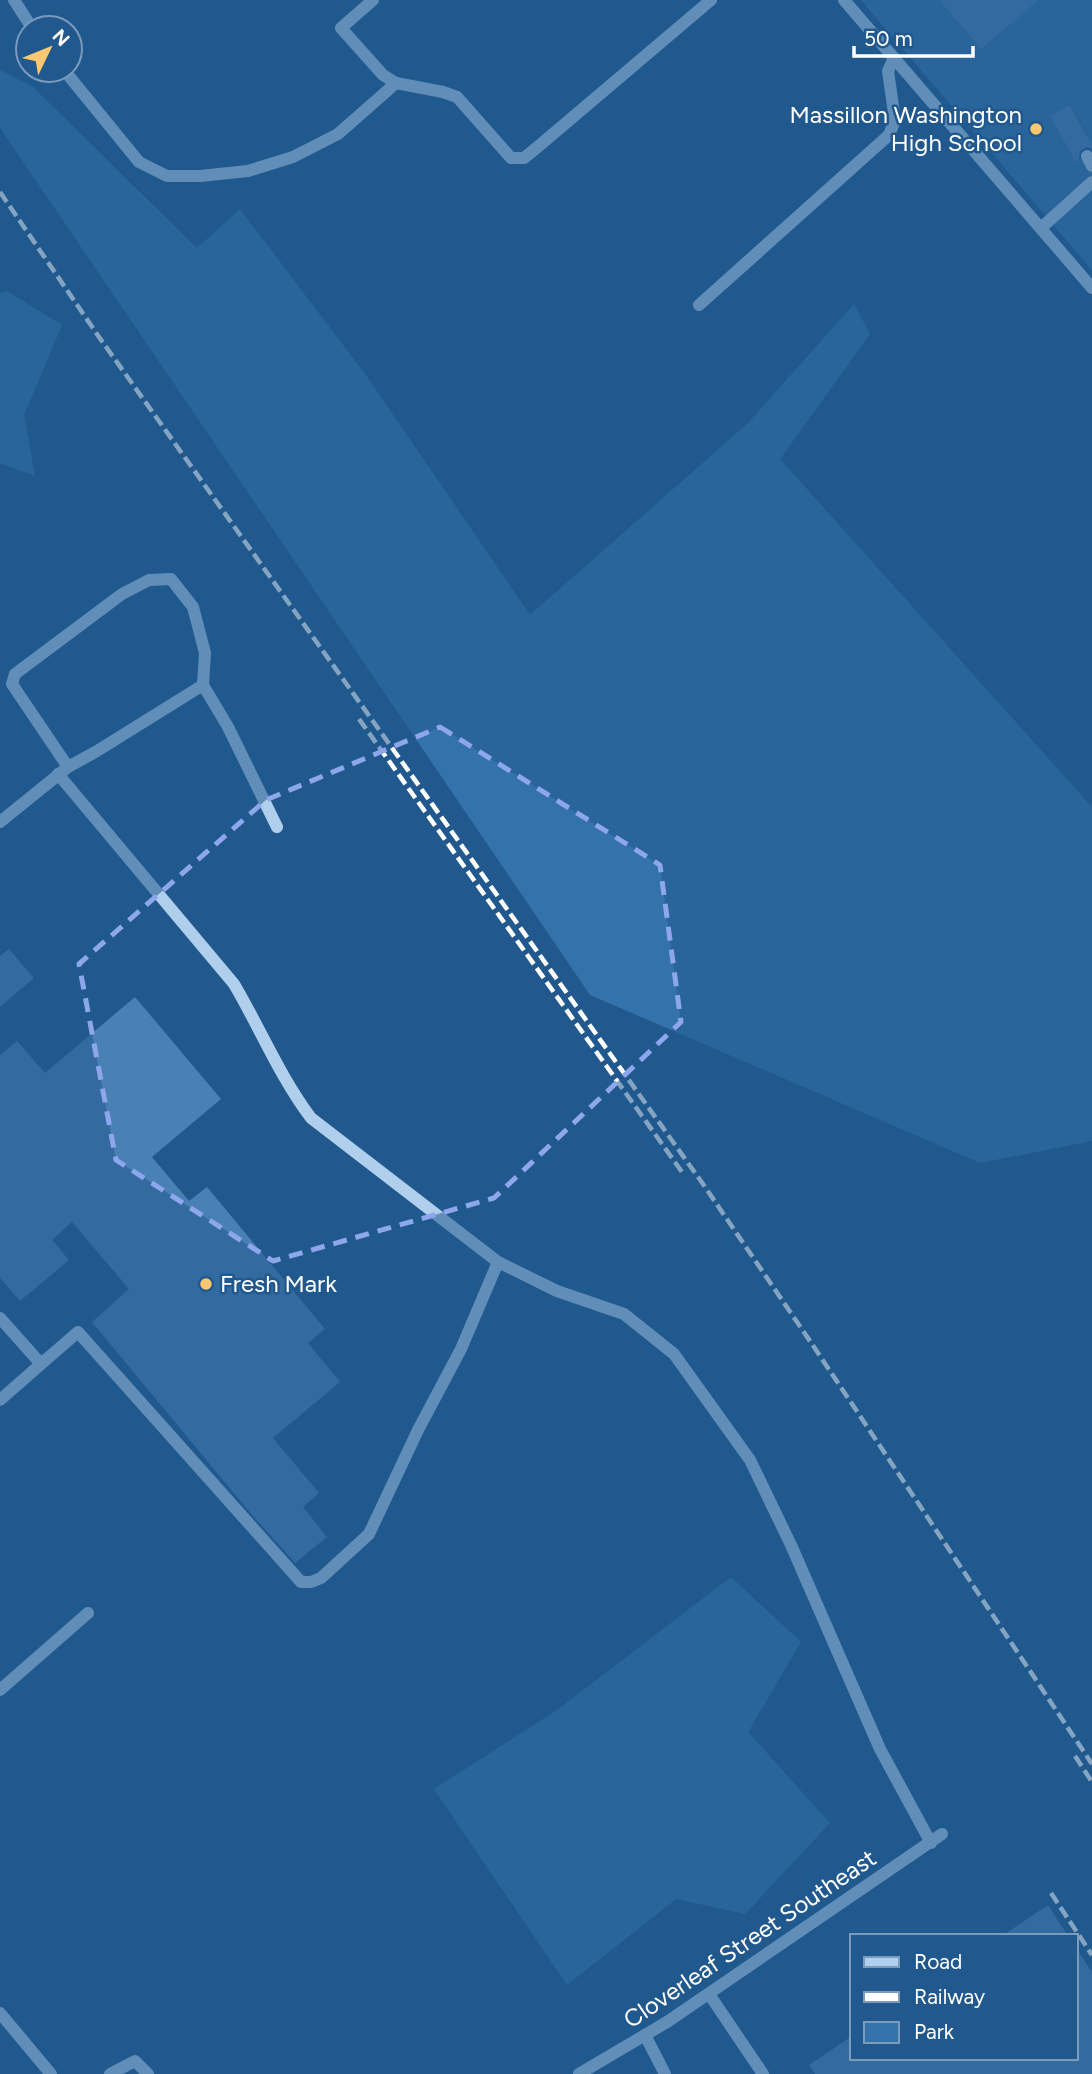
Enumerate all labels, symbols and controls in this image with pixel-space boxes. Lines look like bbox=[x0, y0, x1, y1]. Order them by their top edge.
north arrow bbox=[14, 14, 84, 84]
scale bar bbox=[854, 14, 973, 58]
text: N bbox=[48, 25, 74, 51]
text: 50 m bbox=[864, 26, 913, 51]
place label: Massillon Washington High School bbox=[789, 100, 1022, 157]
marker: Massillon Washington High School bbox=[1028, 121, 1044, 137]
place label: Fresh Mark bbox=[220, 1269, 337, 1298]
marker: Fresh Mark bbox=[198, 1276, 214, 1292]
street label: Cloverleaf Street Southeast bbox=[618, 1843, 881, 2034]
legend bbox=[850, 1934, 1078, 2060]
text: Road bbox=[914, 1949, 962, 1974]
text: Railway bbox=[914, 1984, 985, 2009]
text: Park bbox=[914, 2019, 955, 2044]

